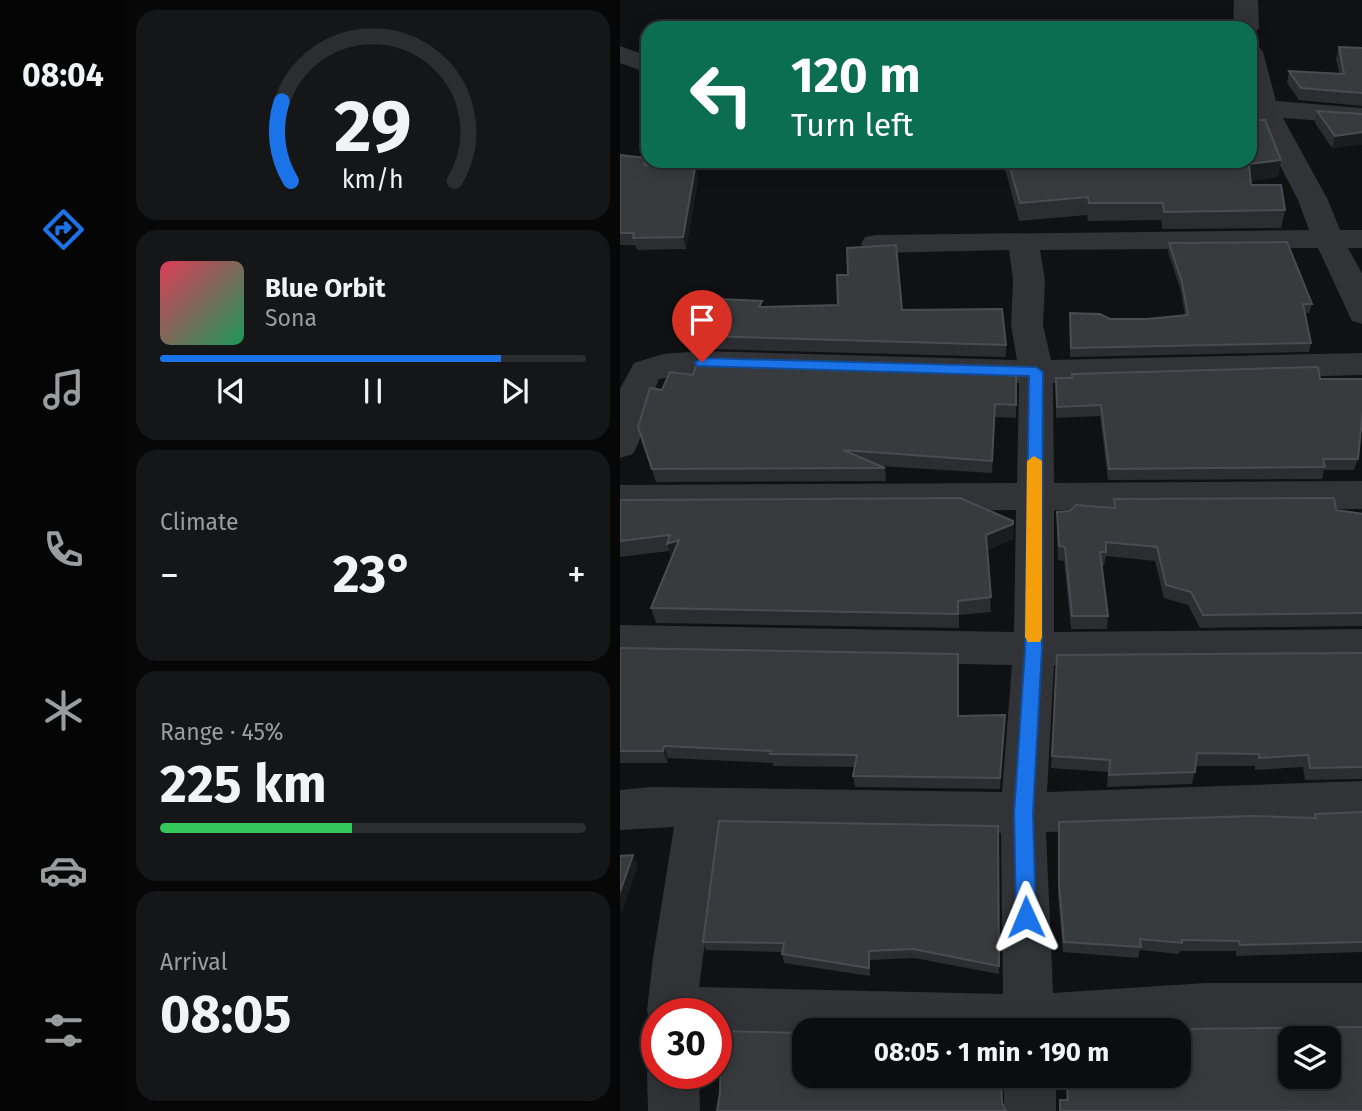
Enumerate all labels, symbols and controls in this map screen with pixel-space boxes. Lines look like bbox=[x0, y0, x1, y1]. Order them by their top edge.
text: 120 m bbox=[791, 46, 921, 105]
icon: left bbox=[676, 49, 767, 140]
text: 08:04 bbox=[22, 56, 104, 94]
text: 29 bbox=[334, 83, 412, 170]
text: Turn left bbox=[791, 106, 913, 144]
text: km/h bbox=[342, 165, 404, 195]
icon: directions bbox=[39, 205, 88, 254]
text: Blue Orbit bbox=[265, 273, 385, 304]
pin bbox=[672, 290, 732, 362]
icon: arrive bbox=[683, 301, 721, 339]
text: Sona bbox=[265, 304, 317, 332]
icon: music bbox=[39, 365, 88, 414]
icon: previous bbox=[212, 372, 250, 410]
icon: pause bbox=[354, 372, 392, 410]
icon: next bbox=[496, 372, 534, 410]
text: Climate bbox=[160, 508, 239, 536]
icon: phone bbox=[39, 525, 88, 574]
text: 23° bbox=[333, 543, 413, 606]
text: − bbox=[160, 552, 179, 598]
text: + bbox=[567, 552, 586, 598]
icon: climate bbox=[39, 686, 88, 735]
text: Range · 45% bbox=[160, 718, 284, 746]
text: 225 km bbox=[160, 753, 327, 816]
icon: car bbox=[39, 846, 88, 895]
position arrow bbox=[989, 880, 1063, 954]
text: Arrival bbox=[160, 948, 227, 976]
text: 08:05 bbox=[160, 983, 291, 1046]
speed limit sign: 30 bbox=[641, 998, 732, 1089]
icon: filters bbox=[39, 1006, 88, 1055]
map controls bbox=[1278, 1026, 1341, 1089]
button: layers bbox=[1278, 1026, 1341, 1089]
text: 08:05 · 1 min · 190 m bbox=[874, 1037, 1109, 1068]

